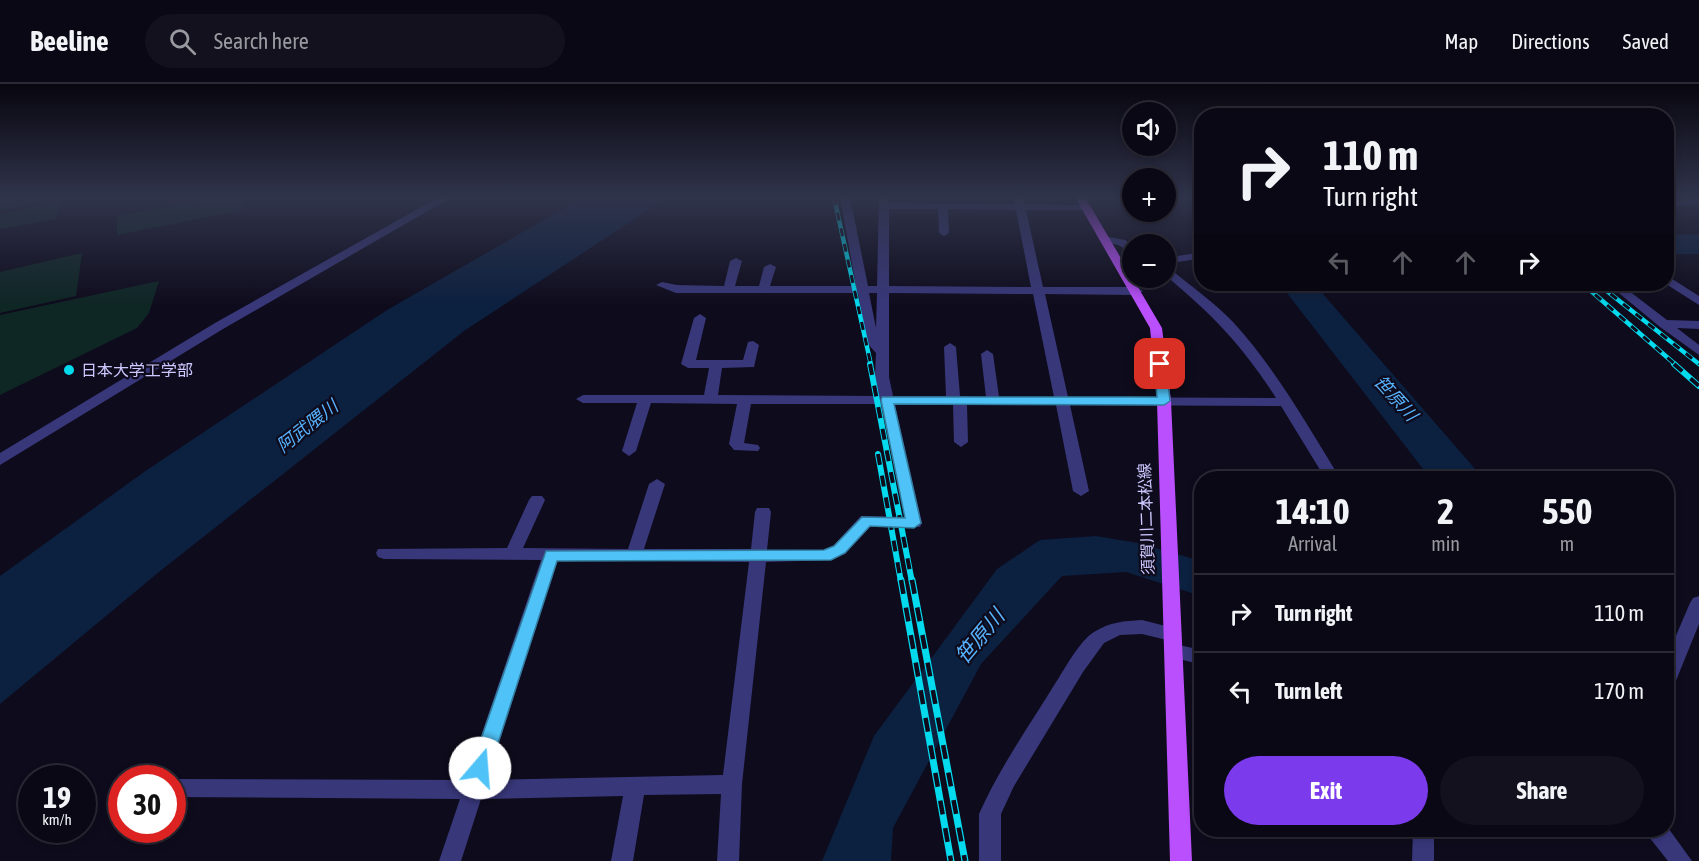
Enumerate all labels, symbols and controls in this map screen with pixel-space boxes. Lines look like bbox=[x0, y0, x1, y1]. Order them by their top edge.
search box bbox=[145, 14, 565, 68]
text: Beeline bbox=[30, 25, 109, 57]
icon: search bbox=[166, 25, 199, 58]
text: Search here bbox=[214, 28, 309, 54]
text: Map bbox=[1444, 29, 1478, 53]
text: Directions bbox=[1511, 29, 1590, 53]
text: Saved bbox=[1623, 29, 1669, 53]
map controls bbox=[1122, 102, 1176, 288]
button: sound bbox=[1122, 102, 1176, 156]
text: 110 m bbox=[1323, 131, 1418, 179]
icon: right bbox=[1224, 132, 1302, 210]
button: + bbox=[1122, 168, 1176, 222]
text: Turn right bbox=[1323, 181, 1418, 212]
button: − bbox=[1122, 234, 1176, 288]
icon: left bbox=[1323, 246, 1356, 279]
icon: ahead bbox=[1386, 246, 1419, 279]
icon: ahead bbox=[1449, 246, 1482, 279]
icon: right bbox=[1512, 246, 1545, 279]
pin bbox=[1134, 338, 1185, 389]
icon: arrive bbox=[1143, 347, 1176, 380]
place label: 日本大学工学部 bbox=[81, 361, 193, 379]
marker: 日本大学工学部 bbox=[62, 363, 76, 377]
water label: 笹原川 bbox=[1370, 371, 1423, 427]
water label: 阿武隈川 bbox=[272, 394, 343, 456]
street label: 須賀川二本松線 bbox=[1135, 463, 1157, 575]
text: 14:10 bbox=[1276, 490, 1350, 532]
text: 2 bbox=[1437, 490, 1454, 532]
text: 550 bbox=[1542, 490, 1592, 532]
text: Arrival bbox=[1288, 532, 1337, 555]
text: min bbox=[1431, 532, 1460, 555]
text: m bbox=[1560, 532, 1574, 555]
icon: right bbox=[1224, 597, 1257, 630]
text: Turn right bbox=[1275, 600, 1352, 626]
text: 110 m bbox=[1594, 600, 1644, 626]
water label: 笹原川 bbox=[950, 603, 1010, 668]
icon: left bbox=[1224, 675, 1257, 708]
text: Turn left bbox=[1275, 678, 1342, 704]
text: 170 m bbox=[1594, 678, 1644, 704]
position arrow bbox=[448, 736, 512, 800]
button: Exit bbox=[1224, 756, 1428, 825]
button: Share bbox=[1440, 756, 1644, 825]
speed limit sign: 30 bbox=[108, 765, 186, 843]
text: 19 bbox=[43, 780, 71, 814]
text: km/h bbox=[42, 811, 72, 828]

